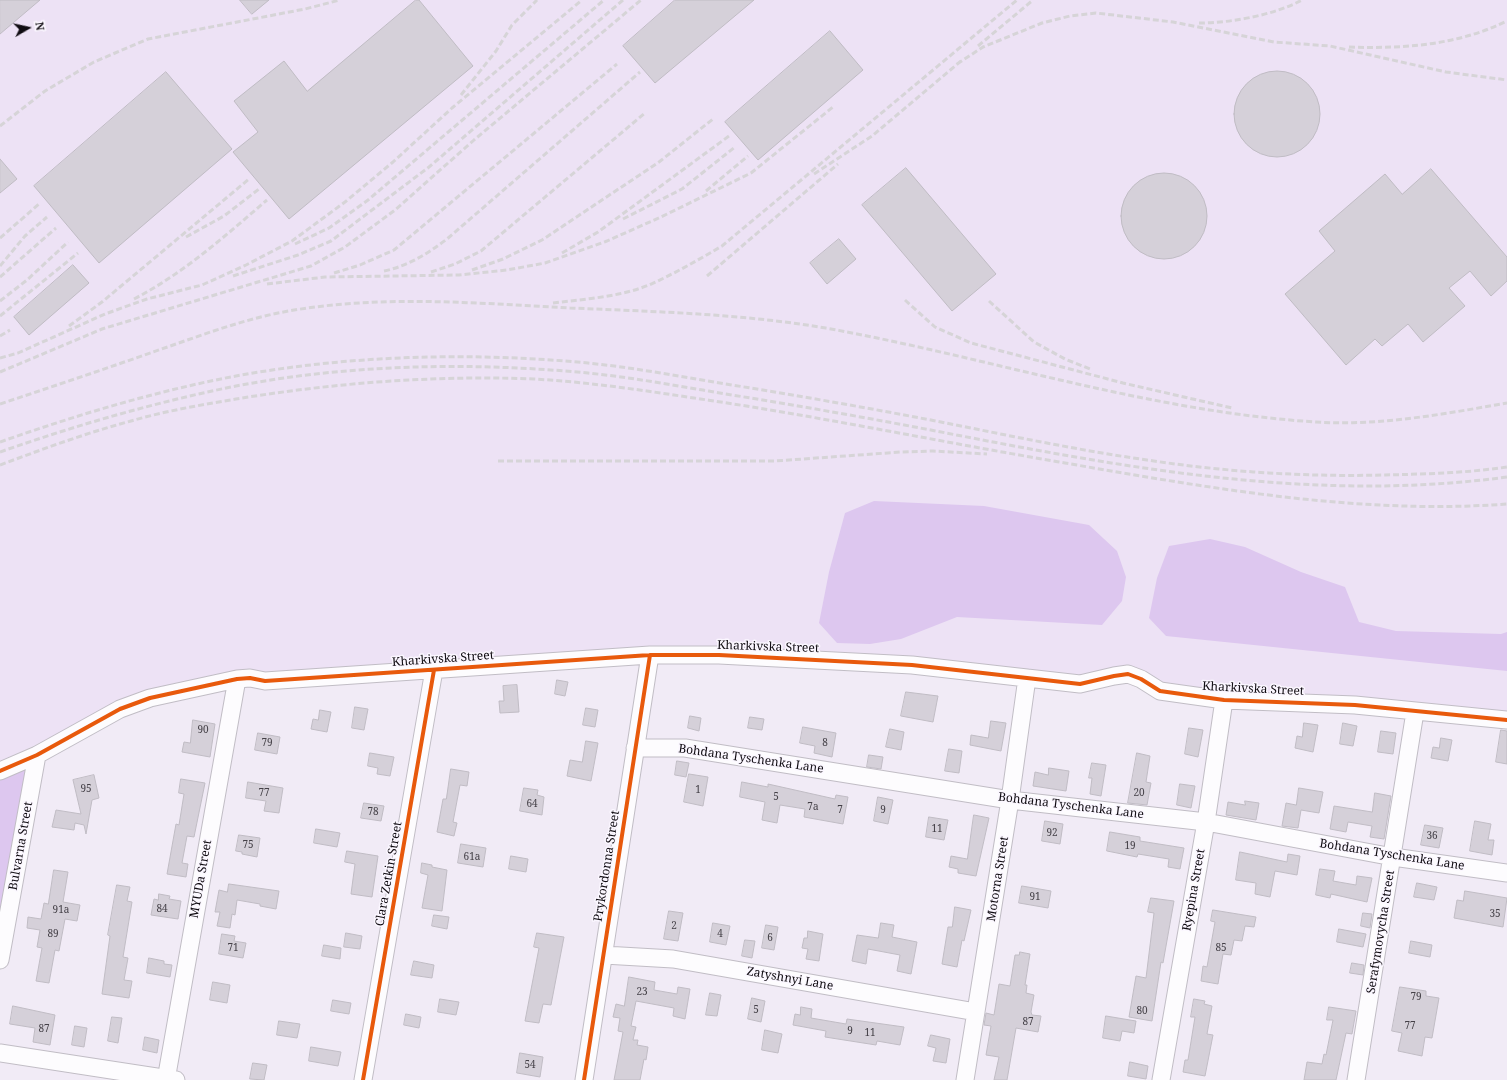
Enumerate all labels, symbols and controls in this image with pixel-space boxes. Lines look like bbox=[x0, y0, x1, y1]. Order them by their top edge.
north arrow bbox=[8, 8, 48, 48]
text: N bbox=[32, 21, 48, 31]
street label: Kharkivska Street bbox=[717, 638, 819, 656]
street label: Kharkivska Street bbox=[392, 648, 494, 670]
street label: Kharkivska Street bbox=[1202, 679, 1304, 699]
house number: 90 bbox=[197, 724, 209, 736]
house number: 79 bbox=[261, 737, 273, 749]
house number: 8 bbox=[822, 737, 828, 749]
street label: Bohdana Tyschenka Lane bbox=[677, 742, 825, 776]
house number: 95 bbox=[80, 783, 92, 795]
house number: 1 bbox=[695, 784, 701, 796]
house number: 77 bbox=[258, 787, 270, 799]
house number: 20 bbox=[1133, 787, 1145, 799]
street label: Bohdana Tyschenka Lane bbox=[997, 790, 1145, 822]
house number: 5 bbox=[773, 791, 779, 803]
house number: 64 bbox=[526, 798, 538, 810]
street label: Bulvarna Street bbox=[6, 801, 36, 891]
house number: 7а bbox=[807, 801, 819, 813]
house number: 7 bbox=[837, 804, 843, 816]
house number: 9 bbox=[880, 804, 886, 816]
house number: 78 bbox=[367, 806, 379, 818]
street label: Prykordonna Street bbox=[591, 809, 623, 923]
street label: Clara Zetkin Street bbox=[373, 821, 405, 927]
house number: 11 bbox=[931, 823, 943, 835]
house number: 92 bbox=[1046, 827, 1058, 839]
house number: 36 bbox=[1426, 830, 1438, 842]
street label: Motorna Street bbox=[984, 835, 1012, 923]
street label: Bohdana Tyschenka Lane bbox=[1318, 836, 1466, 874]
street label: MYUDa Street bbox=[187, 839, 215, 919]
house number: 75 bbox=[242, 839, 254, 851]
house number: 19 bbox=[1124, 840, 1136, 852]
street label: Ryepina Street bbox=[1180, 848, 1208, 932]
house number: 61а bbox=[464, 851, 480, 863]
street label: Serafymovycha Street bbox=[1364, 869, 1398, 995]
house number: 91 bbox=[1029, 891, 1041, 903]
house number: 84 bbox=[156, 903, 168, 915]
house number: 91а bbox=[53, 904, 69, 916]
house number: 35 bbox=[1489, 908, 1501, 920]
house number: 2 bbox=[671, 920, 677, 932]
house number: 89 bbox=[47, 928, 59, 940]
house number: 4 bbox=[717, 928, 723, 940]
house number: 6 bbox=[767, 932, 773, 944]
house number: 71 bbox=[227, 942, 239, 954]
house number: 85 bbox=[1215, 942, 1227, 954]
street label: Zatyshnyi Lane bbox=[746, 964, 834, 994]
house number: 23 bbox=[636, 986, 648, 998]
house number: 79 bbox=[1410, 991, 1422, 1003]
house number: 5 bbox=[753, 1004, 759, 1016]
house number: 80 bbox=[1136, 1005, 1148, 1017]
house number: 87 bbox=[1022, 1016, 1034, 1028]
house number: 77 bbox=[1404, 1020, 1416, 1032]
house number: 87 bbox=[38, 1023, 50, 1035]
house number: 9 bbox=[847, 1025, 853, 1037]
house number: 11 bbox=[864, 1027, 876, 1039]
house number: 54 bbox=[524, 1059, 536, 1071]

